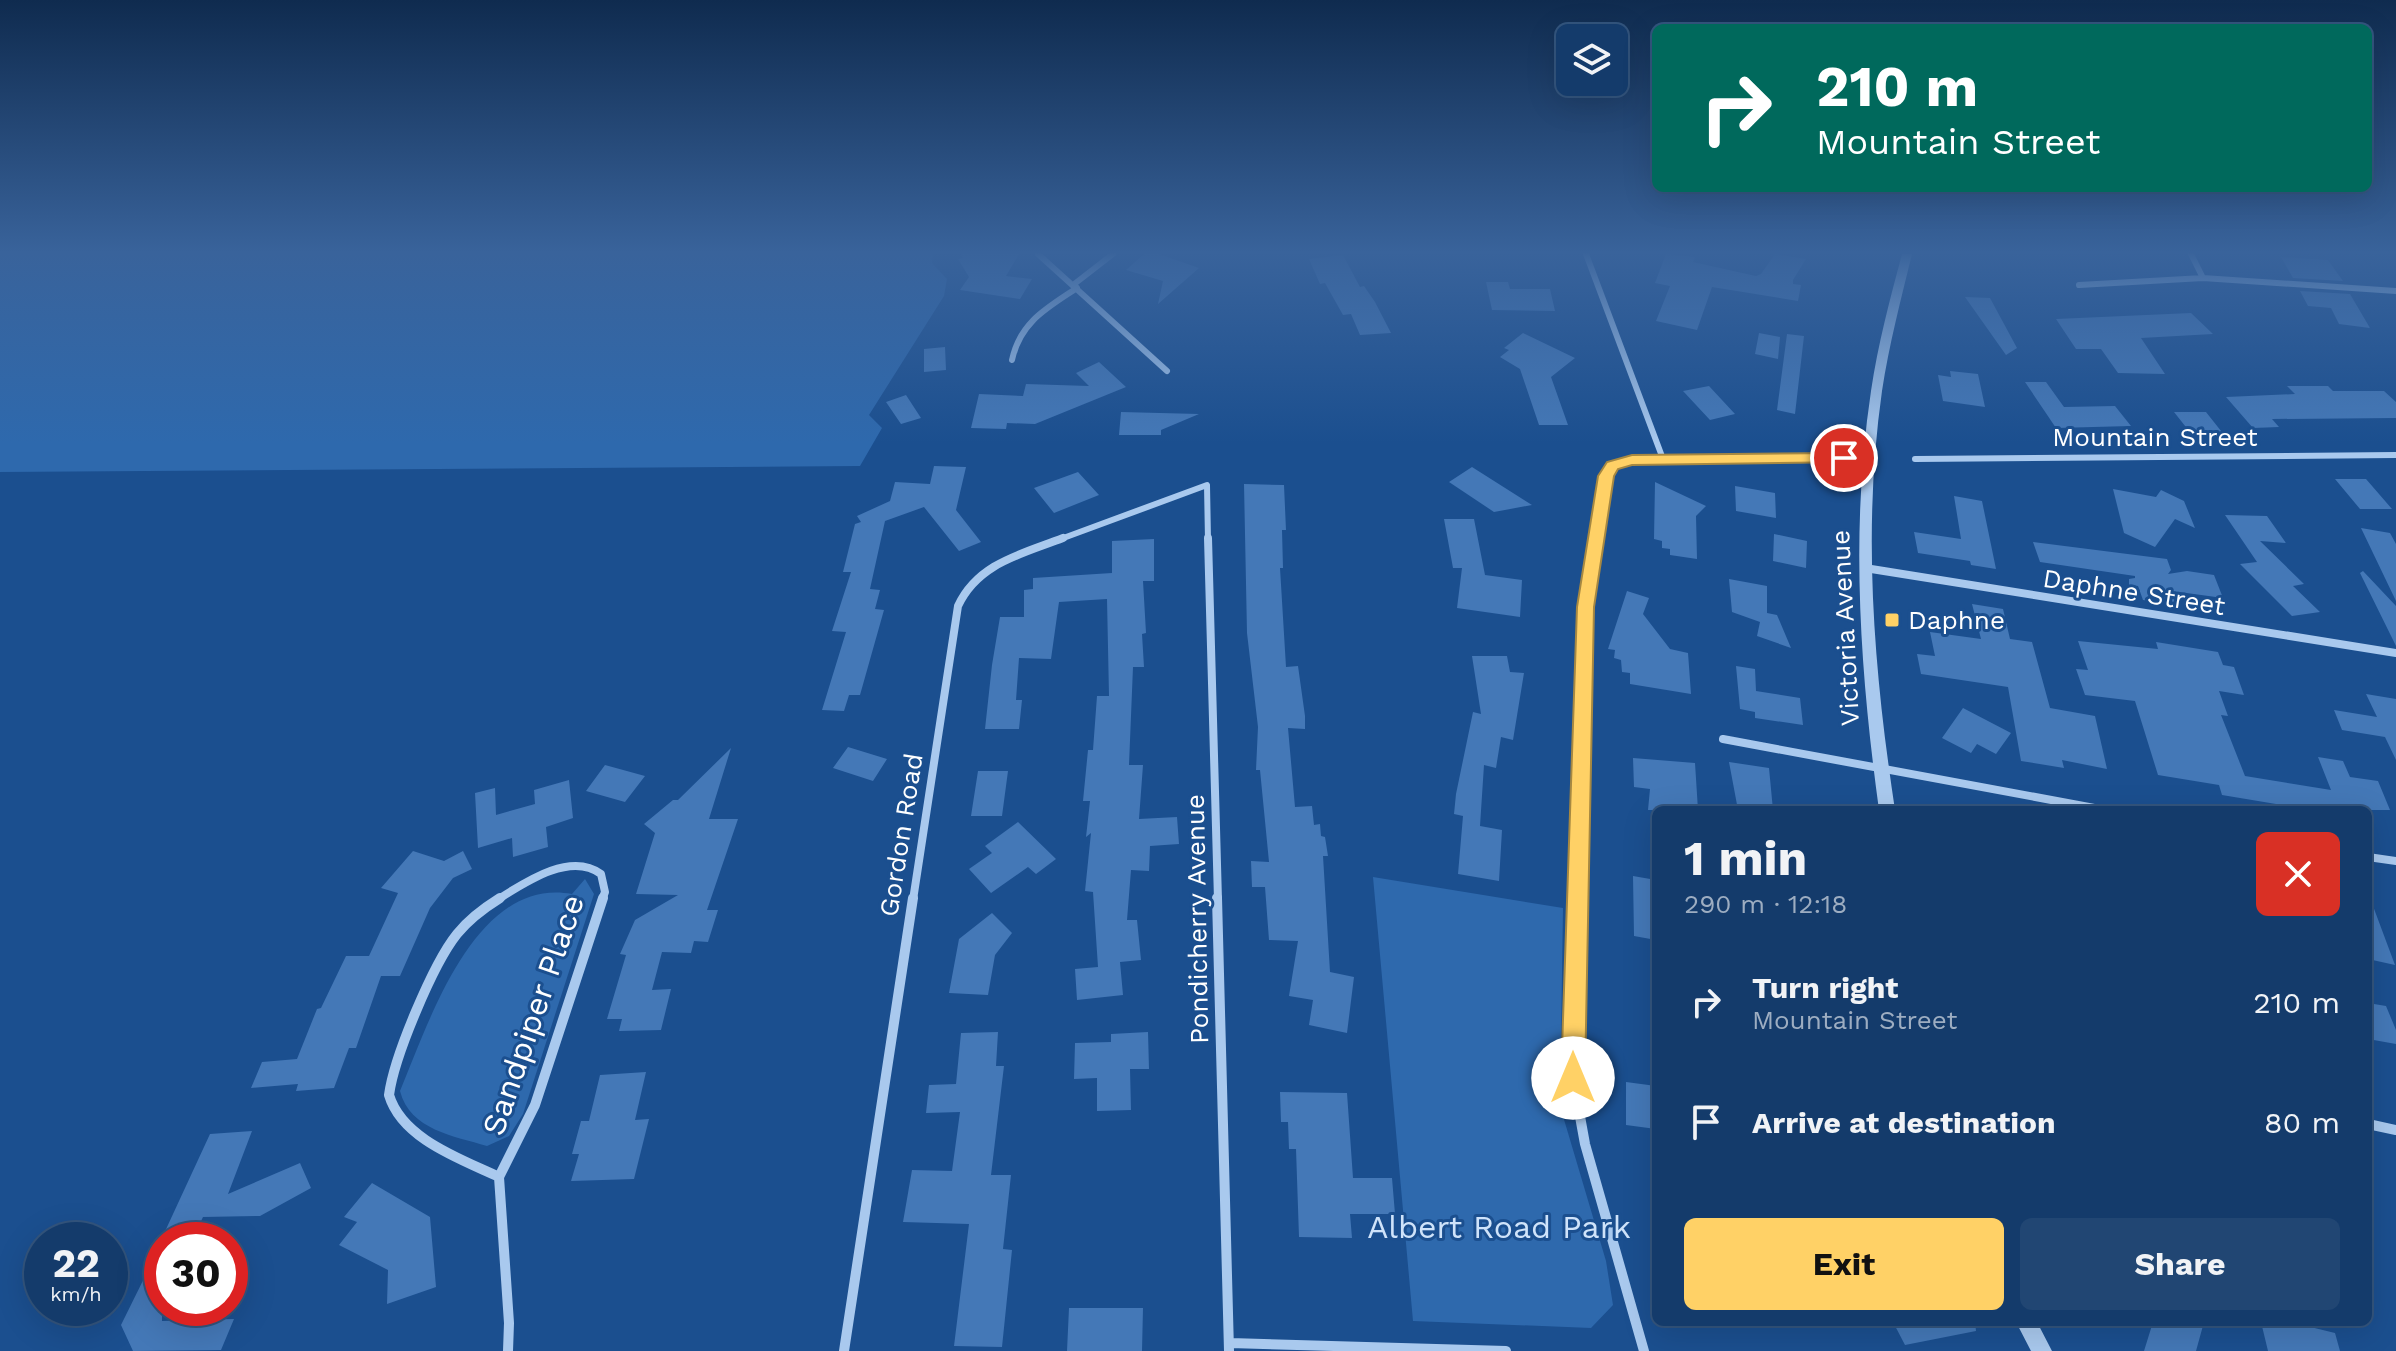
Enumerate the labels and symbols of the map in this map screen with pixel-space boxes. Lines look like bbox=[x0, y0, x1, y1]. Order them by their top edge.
street label: Mountain Street bbox=[2052, 422, 2258, 452]
pin bbox=[1810, 424, 1878, 492]
street label: Victoria Avenue bbox=[1825, 529, 1865, 727]
street label: Daphne Street bbox=[2041, 563, 2227, 621]
place label: Daphne bbox=[1908, 605, 2005, 635]
marker: Daphne bbox=[1883, 611, 1901, 629]
street label: Gordon Road bbox=[873, 751, 929, 919]
street label: Pondicherry Avenue bbox=[1180, 794, 1214, 1044]
street label: Sandpiper Place bbox=[474, 890, 592, 1140]
position arrow bbox=[1531, 1036, 1615, 1120]
park label: Albert Road Park bbox=[1367, 1208, 1631, 1246]
speed limit sign: 30 bbox=[144, 1222, 248, 1326]

